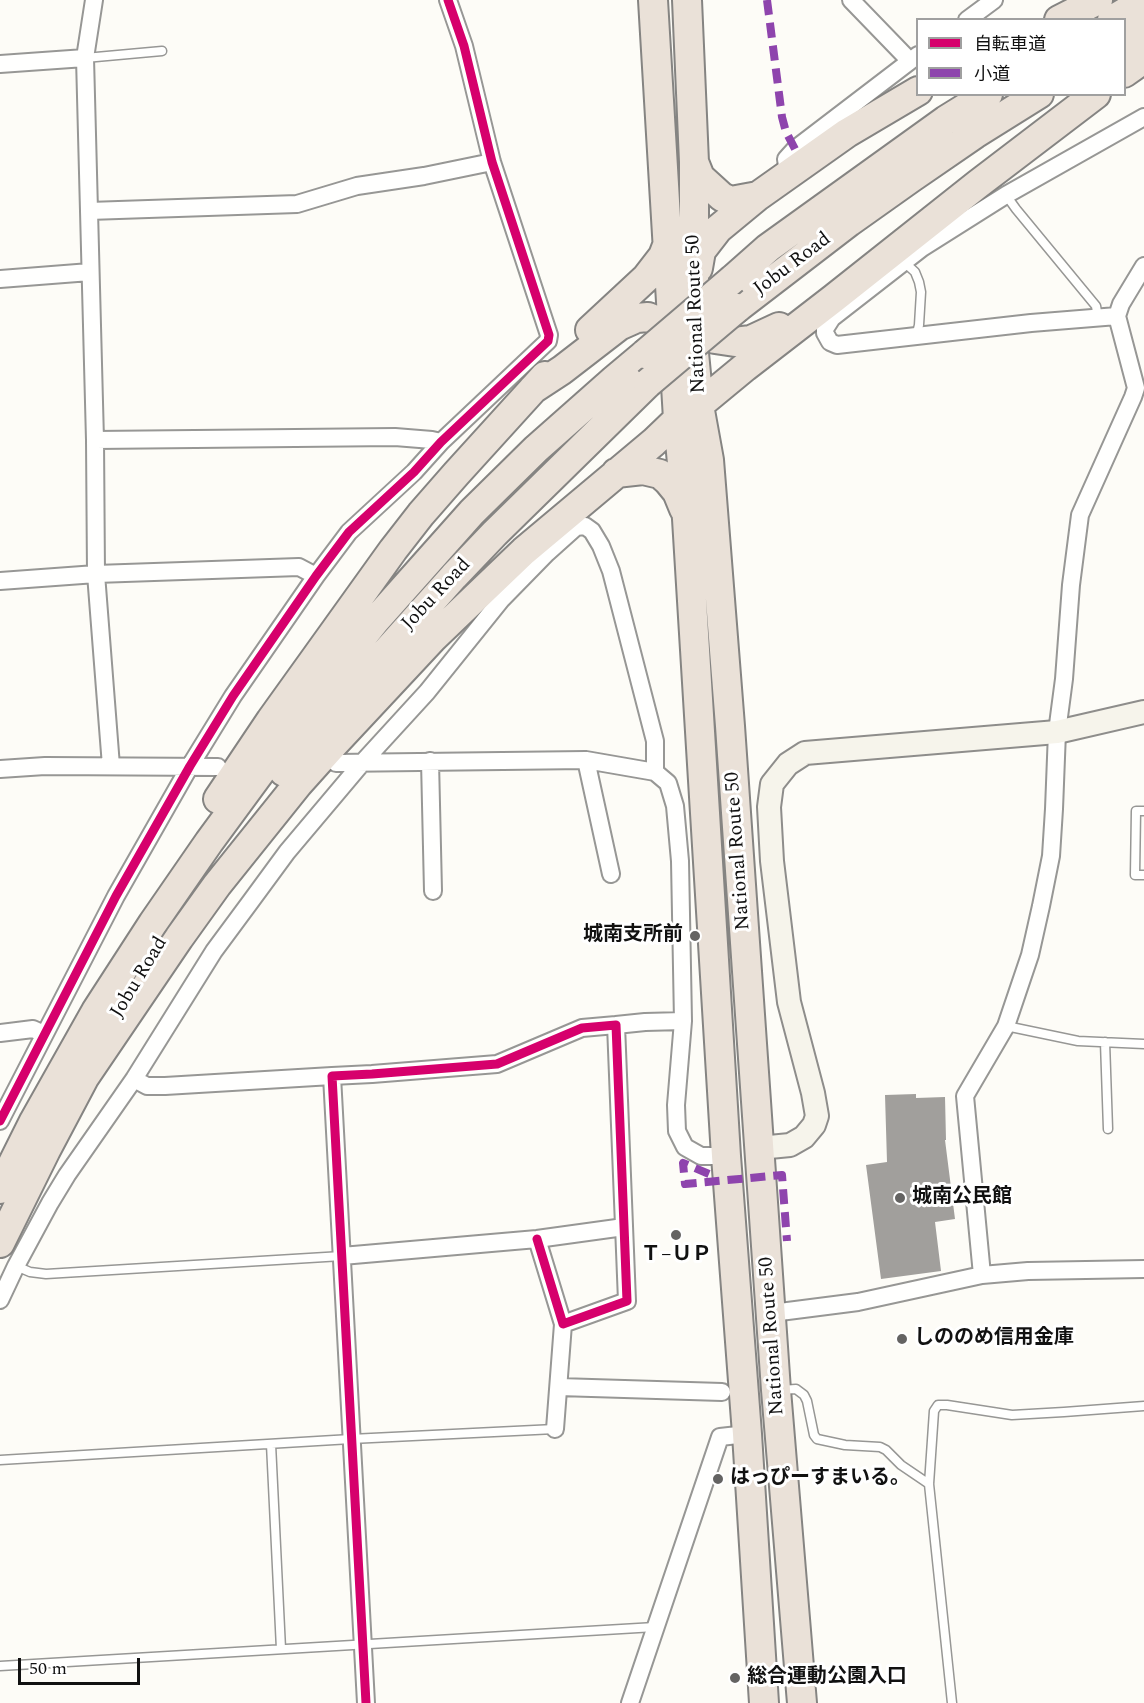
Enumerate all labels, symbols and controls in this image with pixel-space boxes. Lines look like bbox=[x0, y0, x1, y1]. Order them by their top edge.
legend bbox=[916, 18, 1126, 96]
text: 自転車道 bbox=[974, 31, 1046, 58]
text: 小道 bbox=[974, 61, 1010, 88]
street label: Jobu Road bbox=[750, 228, 836, 302]
street label: National Route 50 bbox=[682, 234, 712, 394]
street label: Jobu Road bbox=[397, 554, 477, 636]
street label: National Route 50 bbox=[721, 771, 757, 931]
place label: 城南支所前 bbox=[583, 924, 683, 948]
marker: 城南支所前 bbox=[688, 929, 702, 943]
street label: Jobu Road bbox=[106, 933, 174, 1023]
place label: 城南公民館 bbox=[912, 1186, 1012, 1210]
marker: 城南公民館 bbox=[893, 1191, 907, 1205]
marker: Ｔ−ＵＰ bbox=[669, 1228, 683, 1242]
place label: Ｔ−ＵＰ bbox=[640, 1244, 712, 1268]
street label: National Route 50 bbox=[755, 1256, 791, 1416]
place label: しののめ信用金庫 bbox=[914, 1327, 1074, 1351]
marker: しののめ信用金庫 bbox=[895, 1332, 909, 1346]
place label: はっぴーすまいる。 bbox=[730, 1467, 910, 1491]
marker: はっぴーすまいる。 bbox=[711, 1472, 725, 1486]
scale bar bbox=[21, 1646, 142, 1684]
text: 50 m bbox=[29, 1655, 67, 1682]
place label: 総合運動公園入口 bbox=[747, 1666, 907, 1690]
marker: 総合運動公園入口 bbox=[728, 1671, 742, 1685]

